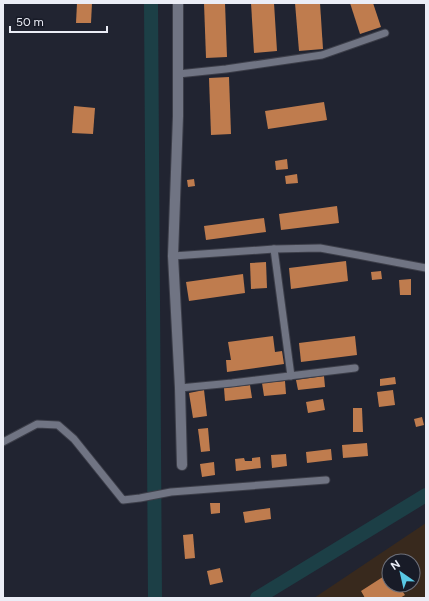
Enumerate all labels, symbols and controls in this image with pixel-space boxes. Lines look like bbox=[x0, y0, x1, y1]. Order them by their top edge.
scale bar bbox=[10, 8, 107, 34]
text: 50 m bbox=[16, 15, 44, 29]
north arrow bbox=[381, 553, 421, 593]
text: N bbox=[389, 557, 403, 573]

